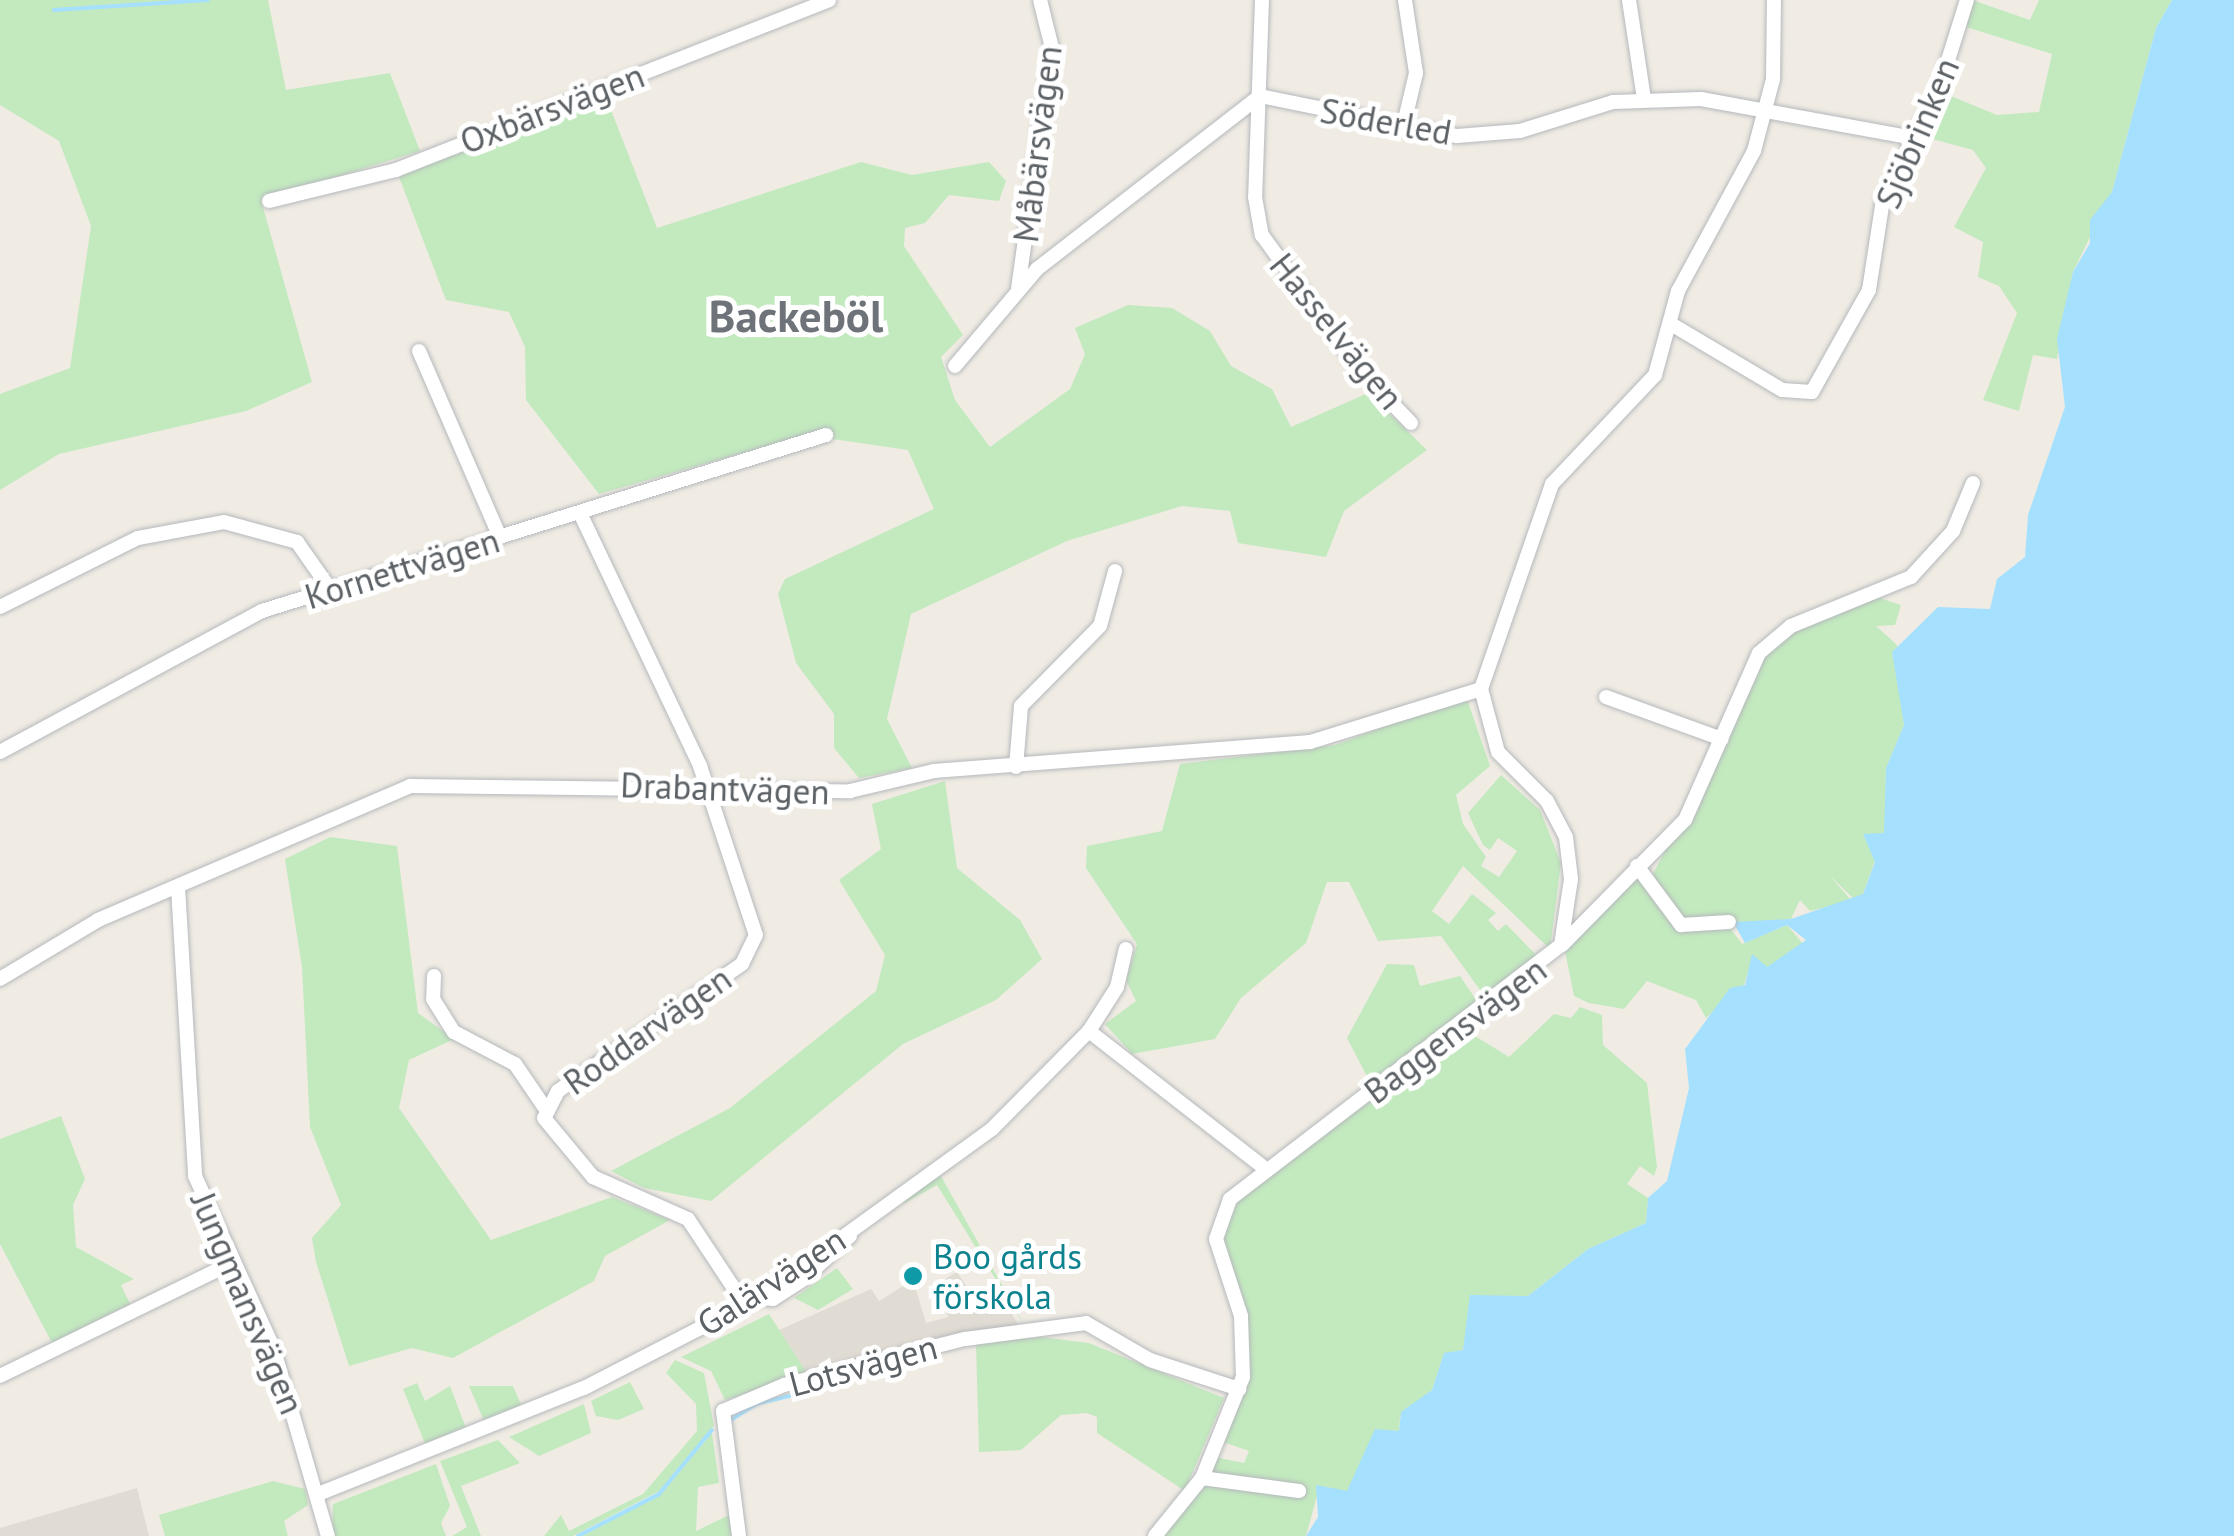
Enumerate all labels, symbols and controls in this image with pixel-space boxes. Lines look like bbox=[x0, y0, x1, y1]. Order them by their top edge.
street label: Måbärsvägen bbox=[1004, 43, 1070, 245]
street label: Sjöbrinken bbox=[1867, 51, 1967, 215]
street label: Oxbärsvägen bbox=[454, 54, 650, 162]
street label: Söderled bbox=[1317, 89, 1455, 153]
street label: Hasselvägen bbox=[1261, 245, 1413, 417]
district label: Backeböl bbox=[709, 289, 883, 343]
street label: Kornettvägen bbox=[300, 519, 504, 617]
street label: Drabantvägen bbox=[620, 763, 830, 813]
street label: Baggensvägen bbox=[1356, 948, 1554, 1112]
street label: Roddarvägen bbox=[555, 957, 739, 1103]
street label: Jungmansvägen bbox=[182, 1186, 314, 1420]
street label: Galärvägen bbox=[689, 1218, 853, 1344]
place label: Boo gårds förskola bbox=[933, 1235, 1082, 1317]
marker: Boo gårds förskola bbox=[902, 1265, 924, 1287]
street label: Lotsvägen bbox=[784, 1325, 942, 1405]

